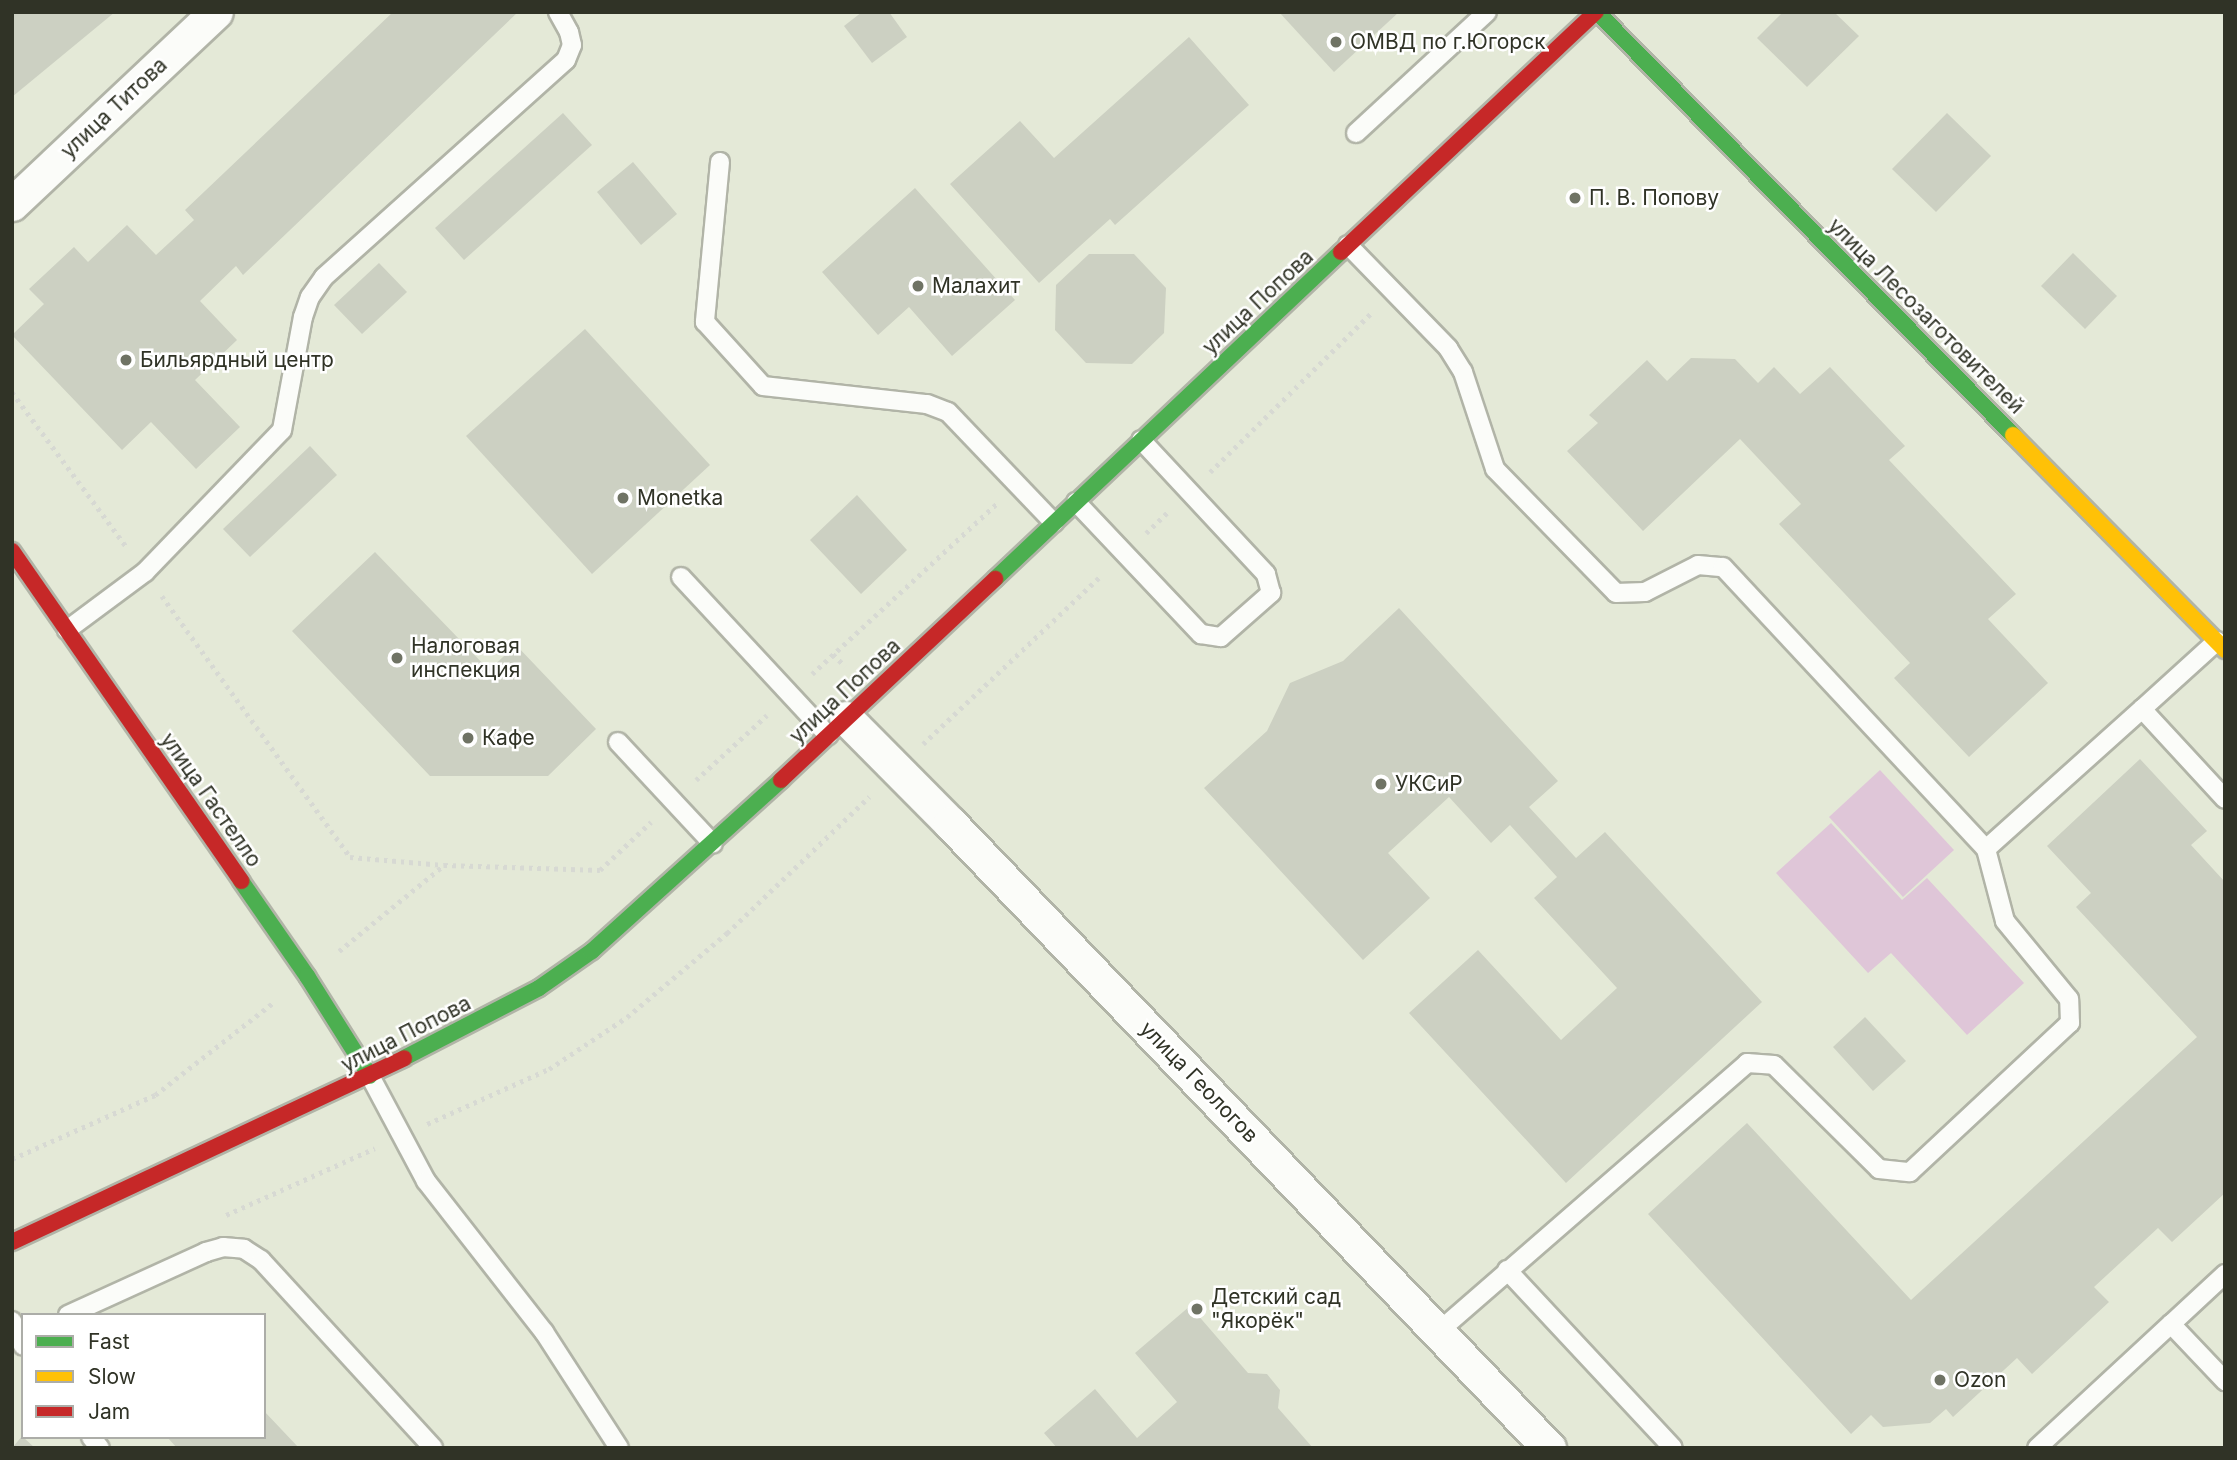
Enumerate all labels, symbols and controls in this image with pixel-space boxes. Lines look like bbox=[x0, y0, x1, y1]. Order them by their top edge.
place label: ОМВД по г.Югорск bbox=[1350, 29, 1546, 55]
marker: ОМВД по г.Югорск bbox=[1328, 34, 1344, 50]
street label: улица Титова bbox=[56, 52, 172, 164]
place label: П. В. Попову bbox=[1589, 185, 1719, 211]
marker: П. В. Попову bbox=[1567, 190, 1583, 206]
street label: улица Лесозаготовителей bbox=[1823, 213, 2029, 419]
street label: улица Попова bbox=[1197, 244, 1319, 360]
place label: Малахит bbox=[932, 273, 1020, 299]
marker: Малахит bbox=[910, 278, 926, 294]
place label: Бильярдный центр bbox=[140, 347, 334, 373]
marker: Бильярдный центр bbox=[118, 352, 134, 368]
place label: Monetka bbox=[637, 485, 723, 511]
marker: Monetka bbox=[615, 490, 631, 506]
place label: Налоговая инспекция bbox=[411, 633, 520, 683]
street label: улица Попова bbox=[784, 633, 906, 749]
marker: Налоговая инспекция bbox=[389, 650, 405, 666]
place label: Кафе bbox=[482, 725, 535, 751]
street label: улица Гастелло bbox=[155, 728, 267, 872]
marker: Кафе bbox=[460, 730, 476, 746]
place label: УКСиР bbox=[1395, 771, 1463, 797]
marker: УКСиР bbox=[1373, 776, 1389, 792]
street label: улица Попова bbox=[337, 990, 475, 1078]
street label: улица Геологов bbox=[1135, 1016, 1263, 1148]
place label: Детский сад "Якорёк" bbox=[1211, 1284, 1341, 1334]
marker: Детский сад "Якорёк" bbox=[1189, 1301, 1205, 1317]
legend bbox=[21, 1313, 266, 1439]
text: Fast bbox=[88, 1329, 130, 1354]
text: Slow bbox=[88, 1364, 136, 1389]
place label: Ozon bbox=[1954, 1367, 2006, 1393]
marker: Ozon bbox=[1932, 1372, 1948, 1388]
text: Jam bbox=[88, 1399, 130, 1424]

